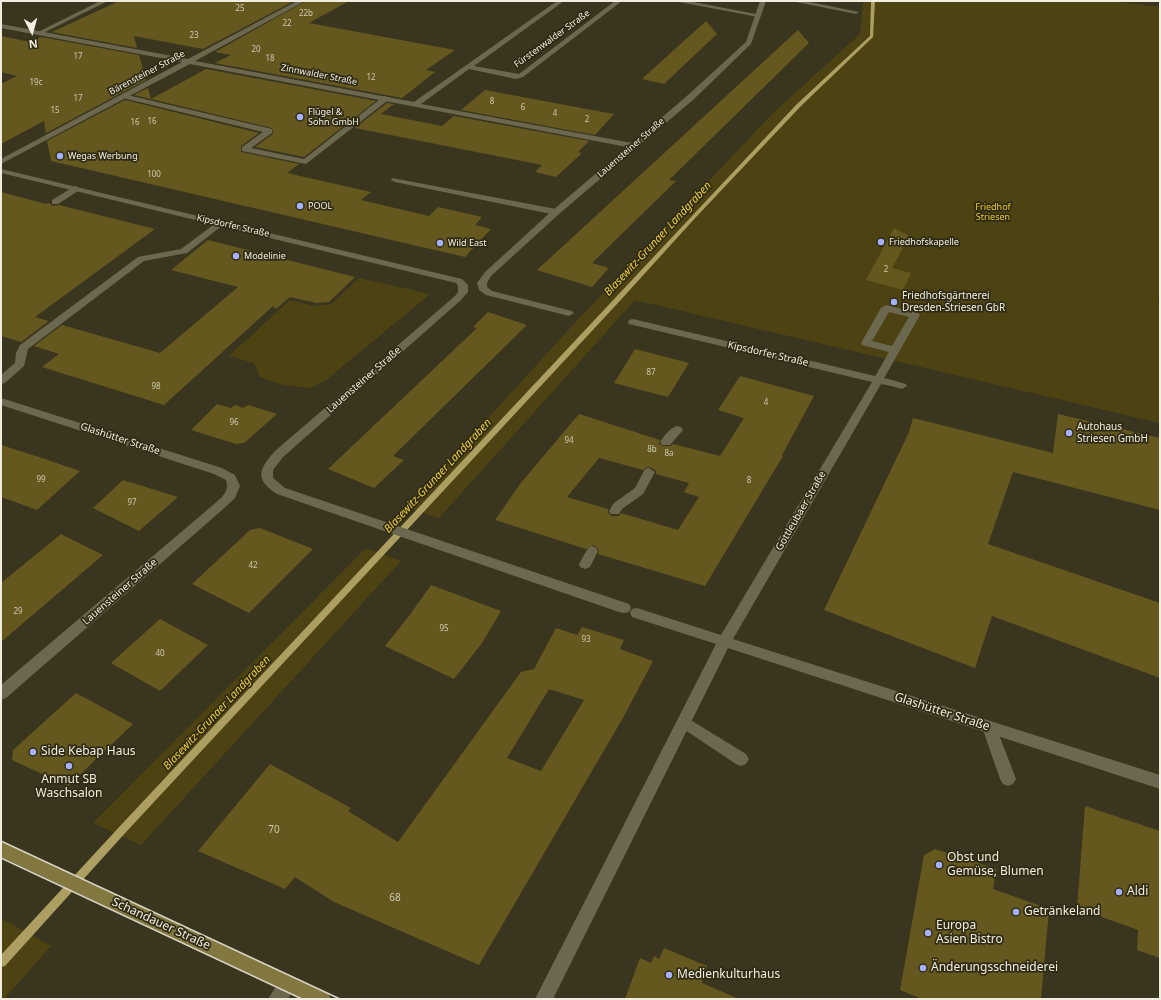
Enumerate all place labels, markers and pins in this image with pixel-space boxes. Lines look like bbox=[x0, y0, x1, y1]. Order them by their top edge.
place label: Flügel & Sohn GmbH bbox=[308, 107, 359, 128]
marker: Flügel & Sohn GmbH bbox=[295, 112, 305, 122]
marker: Wegas Werbung bbox=[55, 151, 65, 161]
place label: Wegas Werbung bbox=[68, 151, 138, 161]
marker: POOL bbox=[295, 201, 305, 211]
place label: POOL bbox=[308, 201, 332, 211]
marker: Friedhofskapelle bbox=[876, 237, 886, 247]
place label: Friedhofskapelle bbox=[889, 237, 959, 247]
marker: Wild East bbox=[435, 238, 445, 248]
place label: Wild East bbox=[448, 238, 487, 248]
marker: Modelinie bbox=[231, 251, 241, 261]
place label: Modelinie bbox=[244, 251, 286, 261]
place label: Friedhofsgärtnerei Dresden-Striesen GbR bbox=[902, 290, 1005, 314]
marker: Friedhofsgärtnerei Dresden-Striesen GbR bbox=[889, 297, 899, 307]
place label: Autohaus Striesen GmbH bbox=[1077, 421, 1148, 444]
marker: Autohaus Striesen GmbH bbox=[1064, 428, 1074, 438]
place label: Side Kebap Haus bbox=[41, 745, 136, 759]
marker: Side Kebap Haus bbox=[28, 747, 38, 757]
marker: Anmut SB Waschsalon bbox=[64, 761, 74, 771]
place label: Anmut SB Waschsalon bbox=[36, 773, 102, 801]
place label: Obst und Gemüse, Blumen bbox=[947, 851, 1044, 879]
marker: Obst und Gemüse, Blumen bbox=[934, 860, 944, 870]
place label: Aldi bbox=[1127, 885, 1148, 899]
marker: Aldi bbox=[1114, 887, 1124, 897]
place label: Getränkeland bbox=[1024, 905, 1100, 919]
marker: Getränkeland bbox=[1011, 907, 1021, 917]
place label: Europa Asien Bistro bbox=[936, 919, 1003, 947]
marker: Europa Asien Bistro bbox=[923, 928, 933, 938]
place label: Änderungsschneiderei bbox=[931, 961, 1058, 975]
marker: Änderungsschneiderei bbox=[918, 963, 928, 973]
place label: Medienkulturhaus bbox=[677, 968, 780, 982]
marker: Medienkulturhaus bbox=[664, 970, 674, 980]

